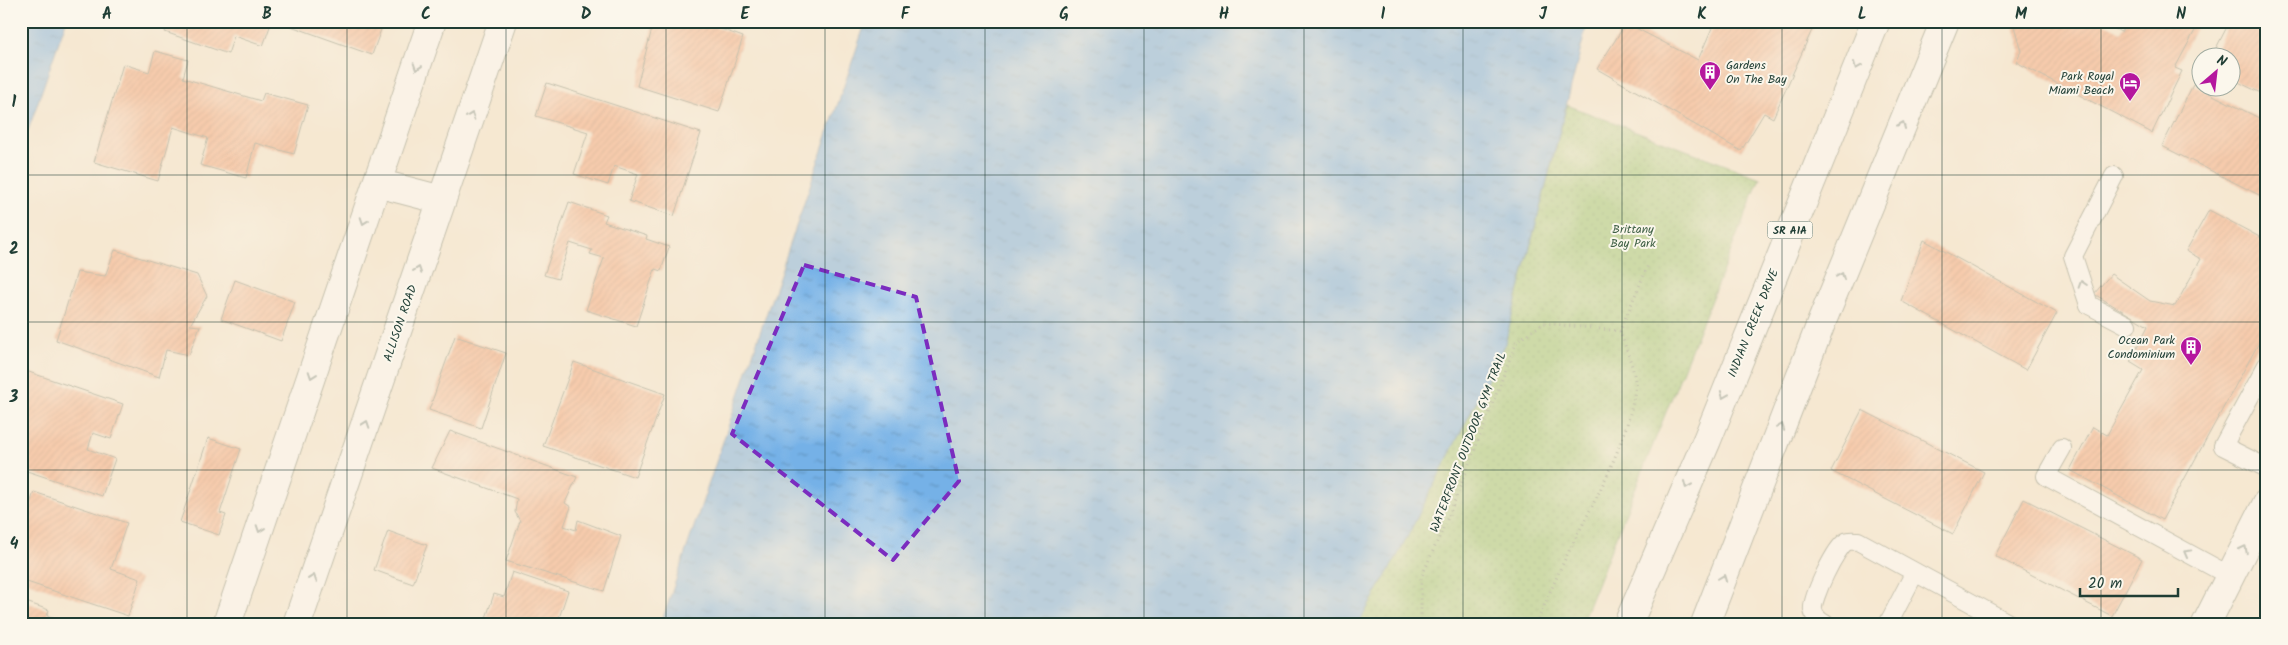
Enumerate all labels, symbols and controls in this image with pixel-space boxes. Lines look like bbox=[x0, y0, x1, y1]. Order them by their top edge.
text: A bbox=[102, 2, 112, 27]
text: B bbox=[262, 2, 272, 27]
text: C bbox=[421, 2, 431, 27]
text: D bbox=[581, 2, 592, 27]
text: E bbox=[741, 2, 751, 27]
text: F bbox=[901, 2, 911, 27]
text: G bbox=[1059, 2, 1069, 27]
text: H bbox=[1219, 2, 1229, 27]
text: I bbox=[1381, 2, 1386, 27]
text: J bbox=[1539, 2, 1548, 27]
text: K bbox=[1697, 2, 1707, 27]
text: L bbox=[1858, 2, 1866, 27]
text: M bbox=[2015, 2, 2028, 27]
text: N bbox=[2176, 2, 2186, 27]
north arrow bbox=[2190, 48, 2240, 98]
text: N bbox=[2213, 50, 2231, 73]
place label: Gardens On The Bay bbox=[1726, 56, 1787, 89]
building icon: Gardens On The Bay bbox=[1698, 60, 1722, 91]
one-way arrow bbox=[1853, 61, 1863, 70]
one-way arrow bbox=[412, 63, 422, 71]
place label: Park Royal Miami Beach bbox=[2048, 67, 2114, 100]
hotel icon: Park Royal Miami Beach bbox=[2118, 71, 2142, 102]
text: 1 bbox=[12, 90, 17, 115]
one-way arrow bbox=[465, 113, 475, 121]
one-way arrow bbox=[1895, 121, 1906, 130]
one-way arrow bbox=[360, 217, 370, 225]
park label: Brittany Bay Park bbox=[1610, 220, 1656, 253]
road number: SR A1A bbox=[1768, 222, 1812, 238]
text: 2 bbox=[9, 237, 19, 262]
street label: INDIAN CREEK DRIVE bbox=[1723, 265, 1784, 380]
one-way arrow bbox=[412, 266, 422, 275]
one-way arrow bbox=[1835, 272, 1845, 280]
one-way arrow bbox=[2078, 281, 2088, 289]
street label: ALLISON ROAD bbox=[378, 282, 423, 364]
place label: Ocean Park Condominium bbox=[2108, 331, 2175, 364]
building icon: Ocean Park Condominium bbox=[2179, 335, 2203, 366]
street label: WATERFRONT OUTDOOR GYM TRAIL bbox=[1425, 349, 1512, 535]
one-way arrow bbox=[308, 370, 318, 379]
text: 3 bbox=[9, 385, 19, 410]
one-way arrow bbox=[1720, 391, 1730, 399]
one-way arrow bbox=[360, 420, 370, 429]
one-way arrow bbox=[1775, 423, 1786, 432]
one-way arrow bbox=[1683, 480, 1694, 489]
one-way arrow bbox=[255, 524, 265, 533]
text: 4 bbox=[10, 532, 19, 557]
one-way arrow bbox=[2237, 545, 2248, 554]
one-way arrow bbox=[2183, 549, 2192, 559]
scale bar bbox=[2080, 565, 2178, 597]
text: 20 m bbox=[2088, 572, 2122, 596]
one-way arrow bbox=[307, 574, 317, 582]
one-way arrow bbox=[1716, 574, 1727, 583]

